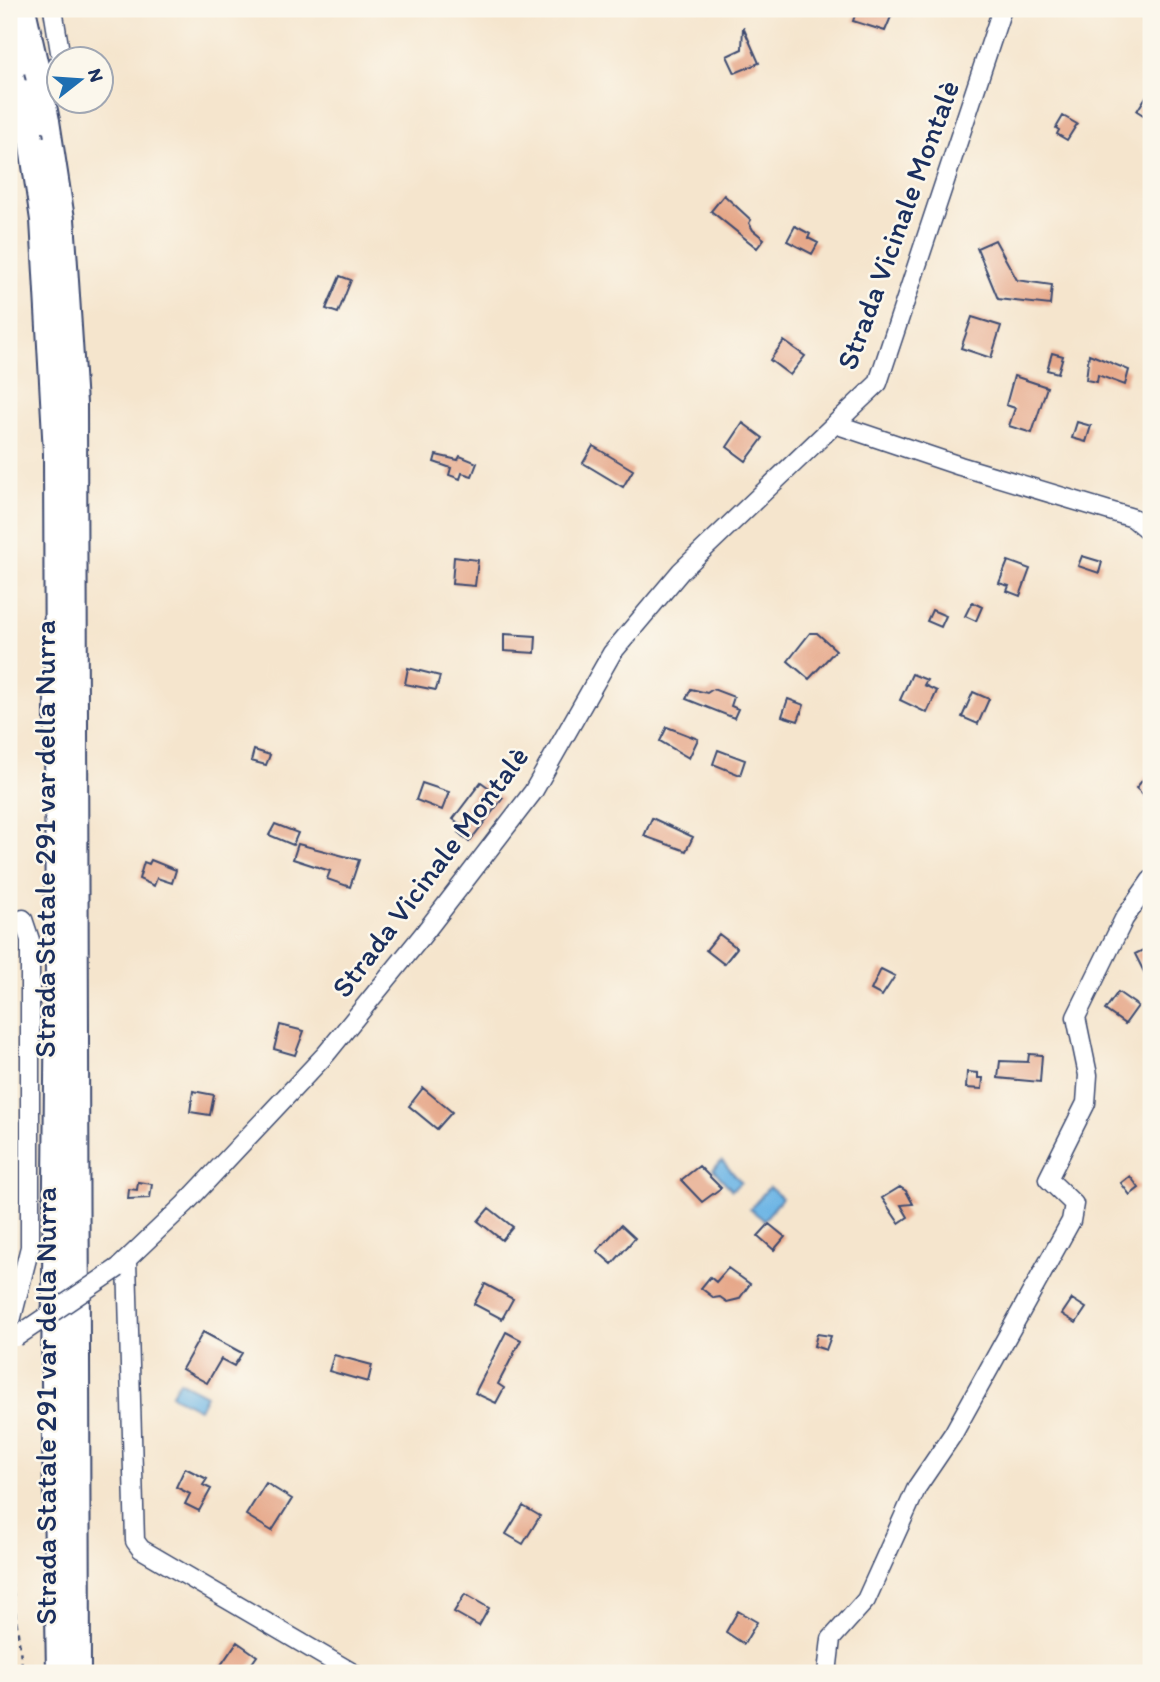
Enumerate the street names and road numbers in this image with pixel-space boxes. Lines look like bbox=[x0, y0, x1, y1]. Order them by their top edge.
street label: Strada Vicinale Montalè bbox=[828, 75, 967, 374]
street label: Strada Statale 291 var della Nurra bbox=[26, 620, 63, 1058]
street label: Strada Vicinale Montalè bbox=[323, 739, 536, 1005]
street label: Strada Statale 291 var della Nurra bbox=[27, 1187, 64, 1625]

